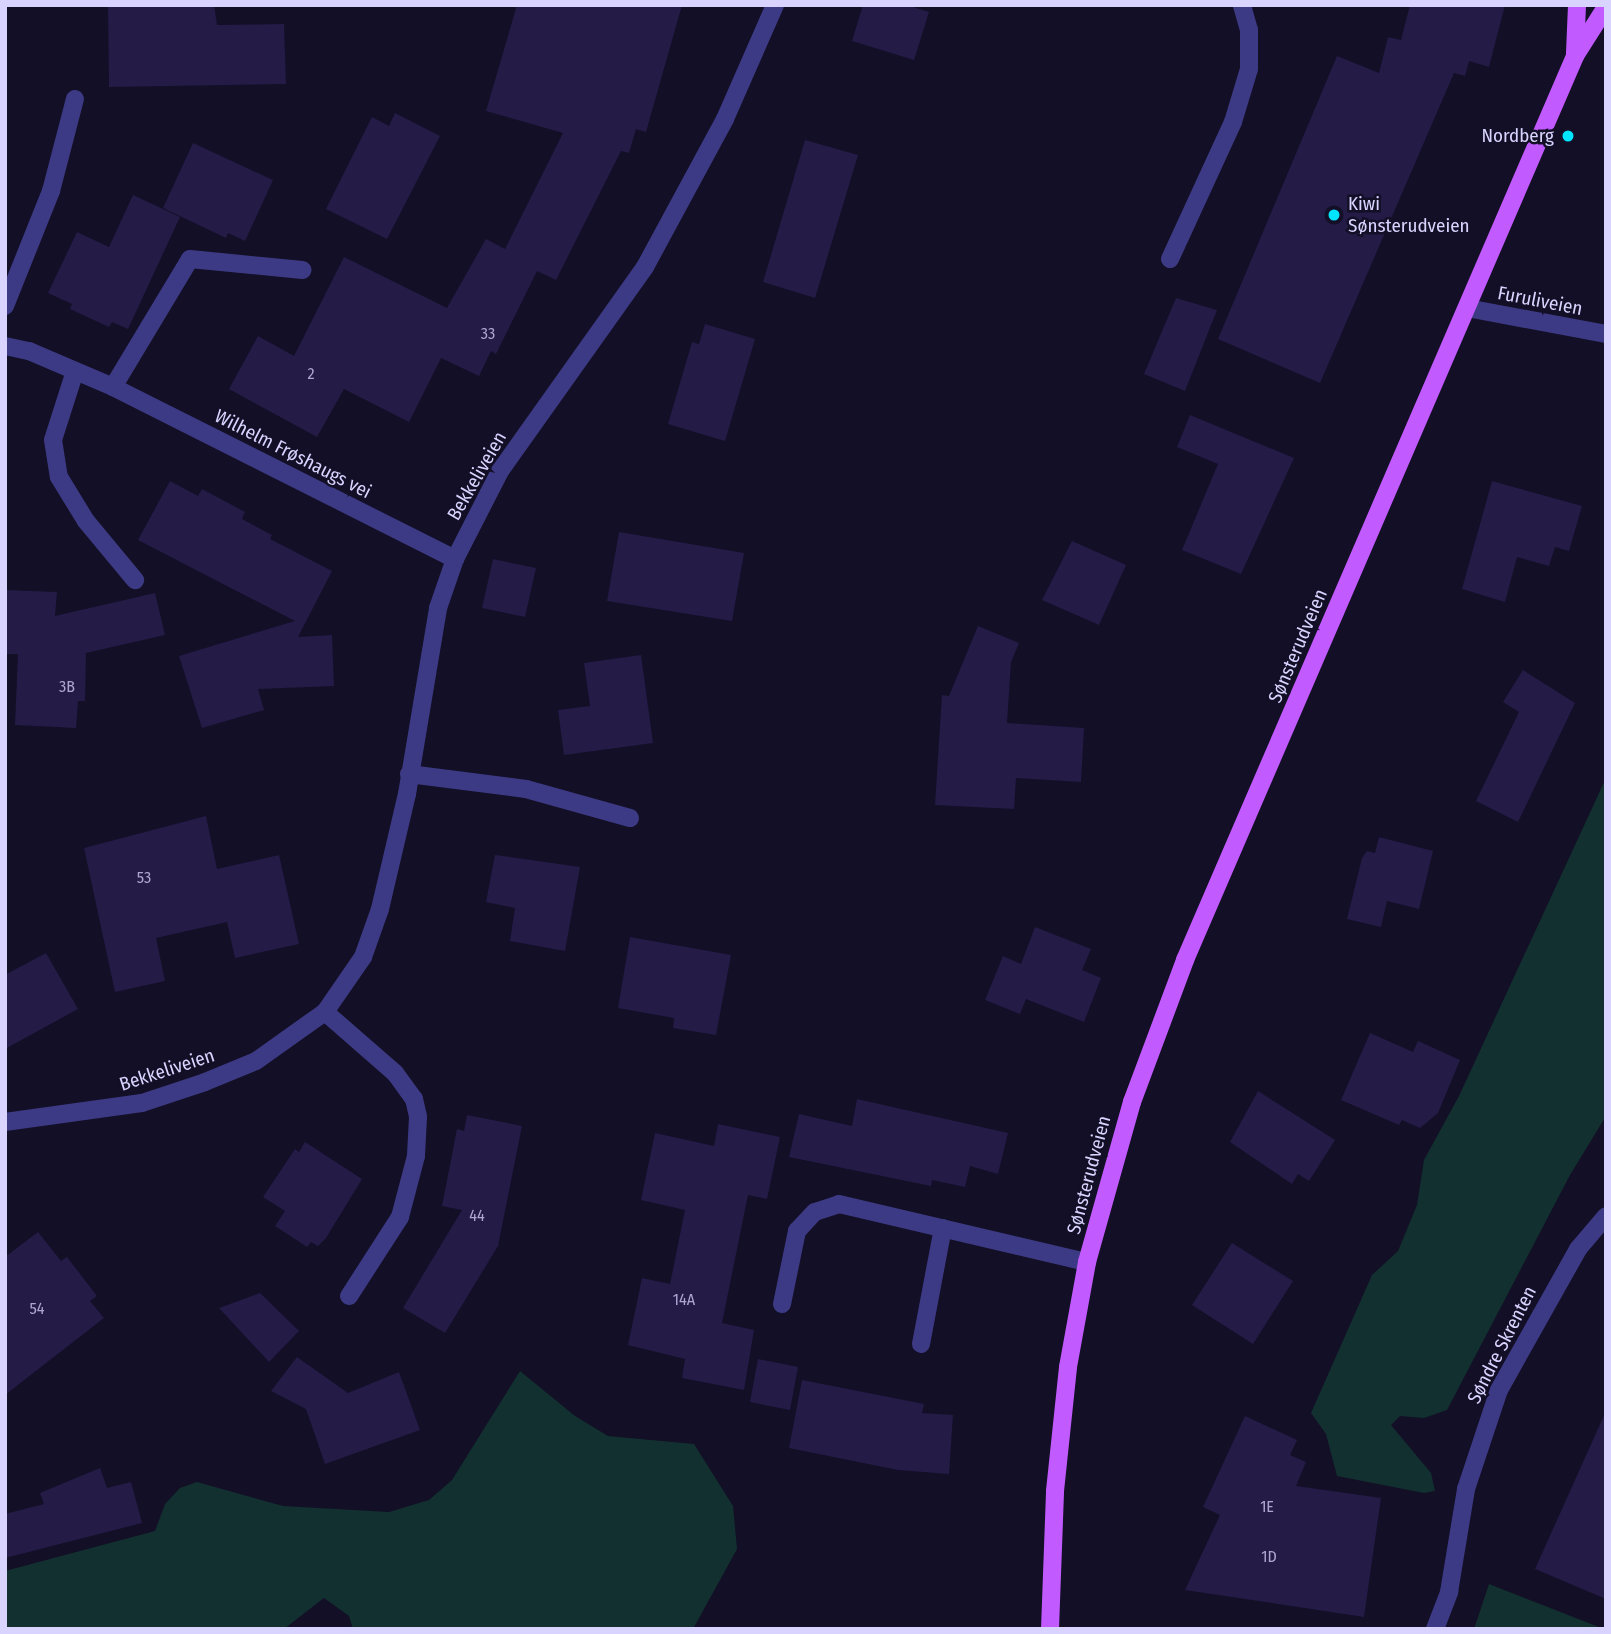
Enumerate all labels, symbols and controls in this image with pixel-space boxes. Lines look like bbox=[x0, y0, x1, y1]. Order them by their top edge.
place label: Nordberg bbox=[1481, 125, 1554, 147]
marker: Nordberg bbox=[1560, 128, 1576, 144]
place label: Kiwi Sønsterudveien bbox=[1348, 193, 1470, 237]
marker: Kiwi Sønsterudveien bbox=[1326, 207, 1342, 223]
street label: Furuliveien bbox=[1496, 282, 1584, 320]
house number: 33 bbox=[481, 324, 495, 344]
house number: 2 bbox=[307, 364, 315, 384]
street label: Wilhelm Frøshaugs vei bbox=[211, 405, 375, 503]
street label: Bekkeliveien bbox=[443, 428, 511, 524]
street label: Sønsterudveien bbox=[1264, 586, 1332, 706]
house number: 3B bbox=[59, 677, 75, 697]
house number: 53 bbox=[137, 868, 151, 888]
street label: Bekkeliveien bbox=[117, 1044, 217, 1096]
street label: Sønsterudveien bbox=[1062, 1113, 1116, 1237]
house number: 44 bbox=[469, 1206, 485, 1226]
street label: Søndre Skrenten bbox=[1463, 1283, 1541, 1407]
house number: 14A bbox=[673, 1290, 695, 1310]
house number: 54 bbox=[29, 1299, 45, 1319]
house number: 1E bbox=[1260, 1497, 1274, 1517]
house number: 1D bbox=[1261, 1547, 1277, 1567]

